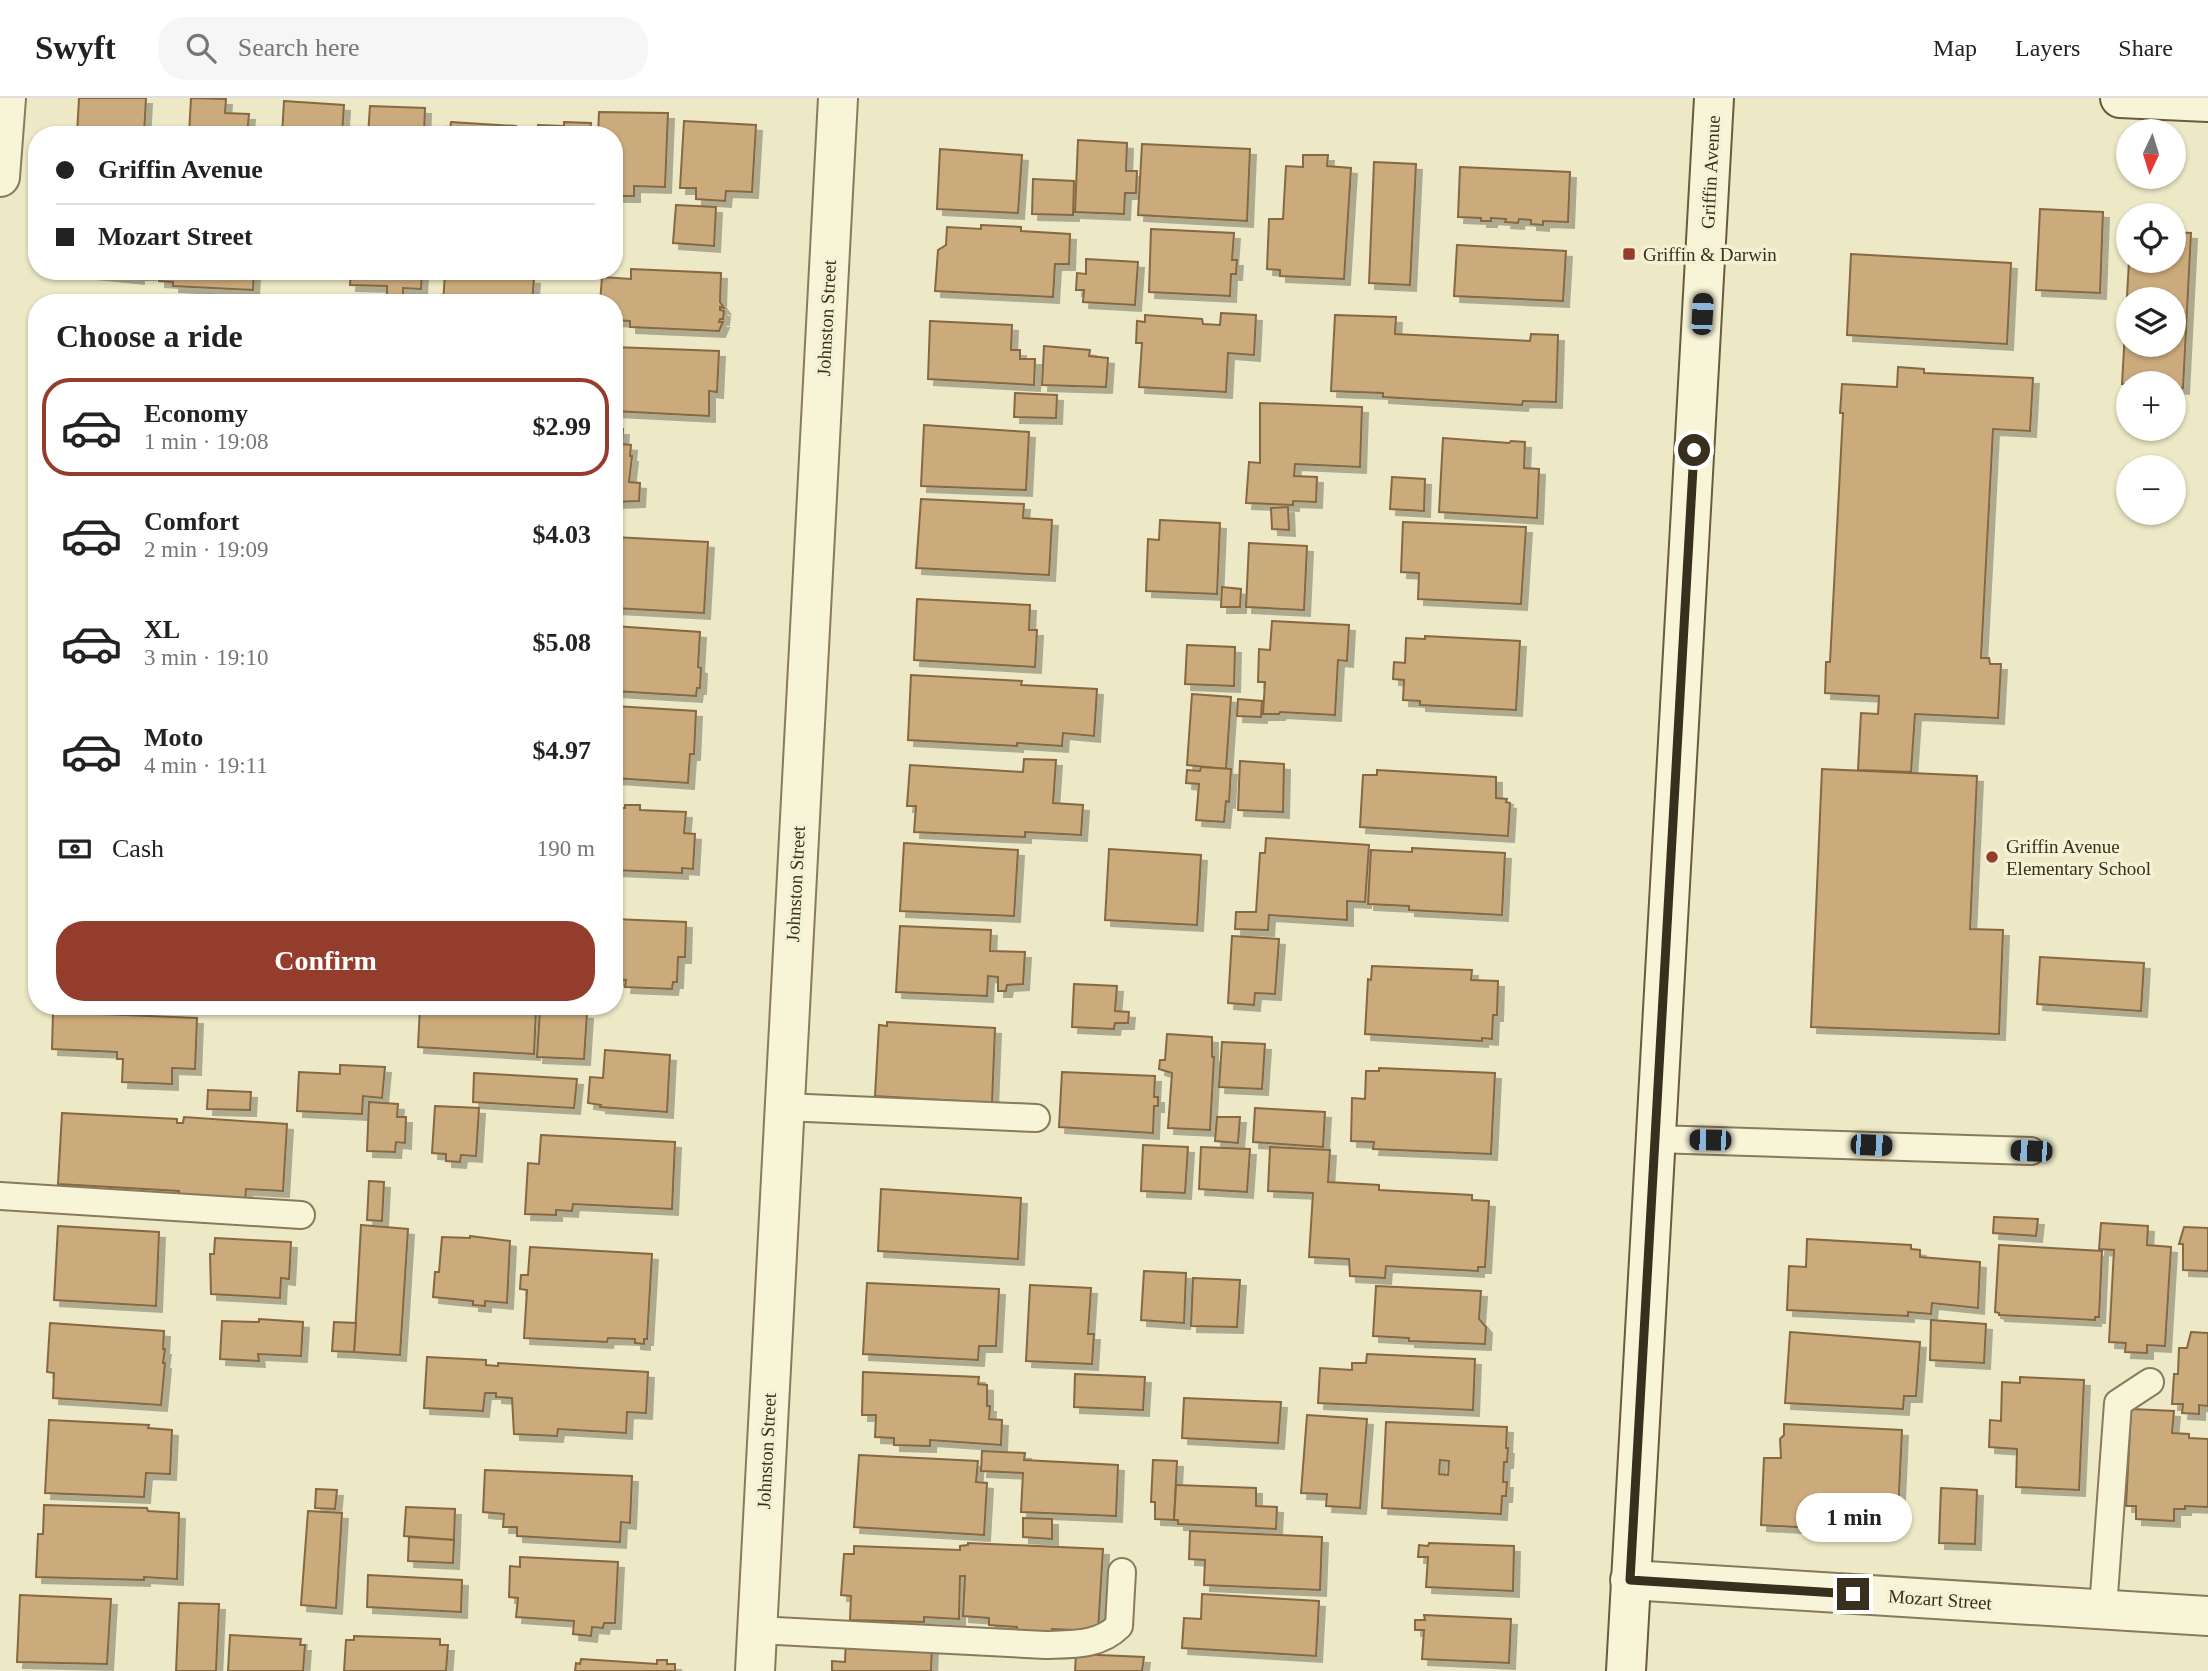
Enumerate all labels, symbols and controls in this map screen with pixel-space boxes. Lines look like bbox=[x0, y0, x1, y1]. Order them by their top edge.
search box bbox=[158, 17, 648, 80]
icon: search bbox=[182, 29, 220, 67]
text: Swyft bbox=[35, 30, 116, 66]
text: Search here bbox=[238, 33, 360, 62]
text: Map bbox=[1933, 35, 1977, 61]
text: Layers bbox=[2015, 35, 2080, 61]
text: Share bbox=[2118, 35, 2173, 61]
street label: Griffin Avenue bbox=[1697, 115, 1724, 229]
north arrow bbox=[2116, 119, 2186, 189]
map controls bbox=[2116, 119, 2186, 525]
text: Griffin Avenue bbox=[98, 155, 263, 184]
button: locate bbox=[2116, 203, 2186, 273]
text: Mozart Street bbox=[98, 222, 253, 251]
place label: Griffin & Darwin bbox=[1643, 244, 1777, 265]
marker: Griffin & Darwin bbox=[1621, 246, 1637, 262]
street label: Johnston Street bbox=[813, 259, 840, 377]
button: layers bbox=[2116, 287, 2186, 357]
car bbox=[1691, 292, 1714, 336]
text: Choose a ride bbox=[56, 318, 243, 354]
button: + bbox=[2116, 371, 2186, 441]
icon: car bbox=[60, 396, 123, 459]
text: Economy bbox=[144, 399, 248, 428]
text: $2.99 bbox=[533, 412, 591, 441]
text: 1 min · 19:08 bbox=[144, 429, 269, 454]
route start bbox=[1678, 434, 1710, 466]
button: − bbox=[2116, 455, 2186, 525]
icon: car bbox=[60, 504, 123, 567]
text: Comfort bbox=[144, 507, 239, 536]
text: $4.03 bbox=[533, 520, 591, 549]
text: 2 min · 19:09 bbox=[144, 537, 269, 562]
icon: car bbox=[60, 612, 123, 675]
text: XL bbox=[144, 615, 180, 644]
text: $5.08 bbox=[533, 628, 591, 657]
text: 3 min · 19:10 bbox=[144, 645, 269, 670]
icon: car bbox=[60, 720, 123, 783]
text: Moto bbox=[144, 723, 203, 752]
text: $4.97 bbox=[533, 736, 591, 765]
text: 4 min · 19:11 bbox=[144, 753, 268, 778]
street label: Johnston Street bbox=[782, 825, 809, 943]
icon: cash bbox=[56, 830, 94, 868]
text: Cash bbox=[112, 834, 164, 863]
text: 190 m bbox=[537, 836, 595, 861]
place label: Griffin Avenue Elementary School bbox=[2006, 836, 2151, 879]
marker: Griffin Avenue Elementary School bbox=[1984, 849, 2000, 865]
button: Confirm bbox=[56, 921, 595, 1001]
car bbox=[1689, 1129, 1732, 1151]
car bbox=[1850, 1134, 1893, 1156]
car bbox=[2010, 1140, 2053, 1162]
street label: Johnston Street bbox=[753, 1392, 780, 1510]
callout: 1 min bbox=[1795, 1492, 1911, 1542]
text: 1 min bbox=[1826, 1505, 1882, 1530]
route end bbox=[1837, 1578, 1869, 1610]
street label: Mozart Street bbox=[1887, 1585, 1993, 1614]

